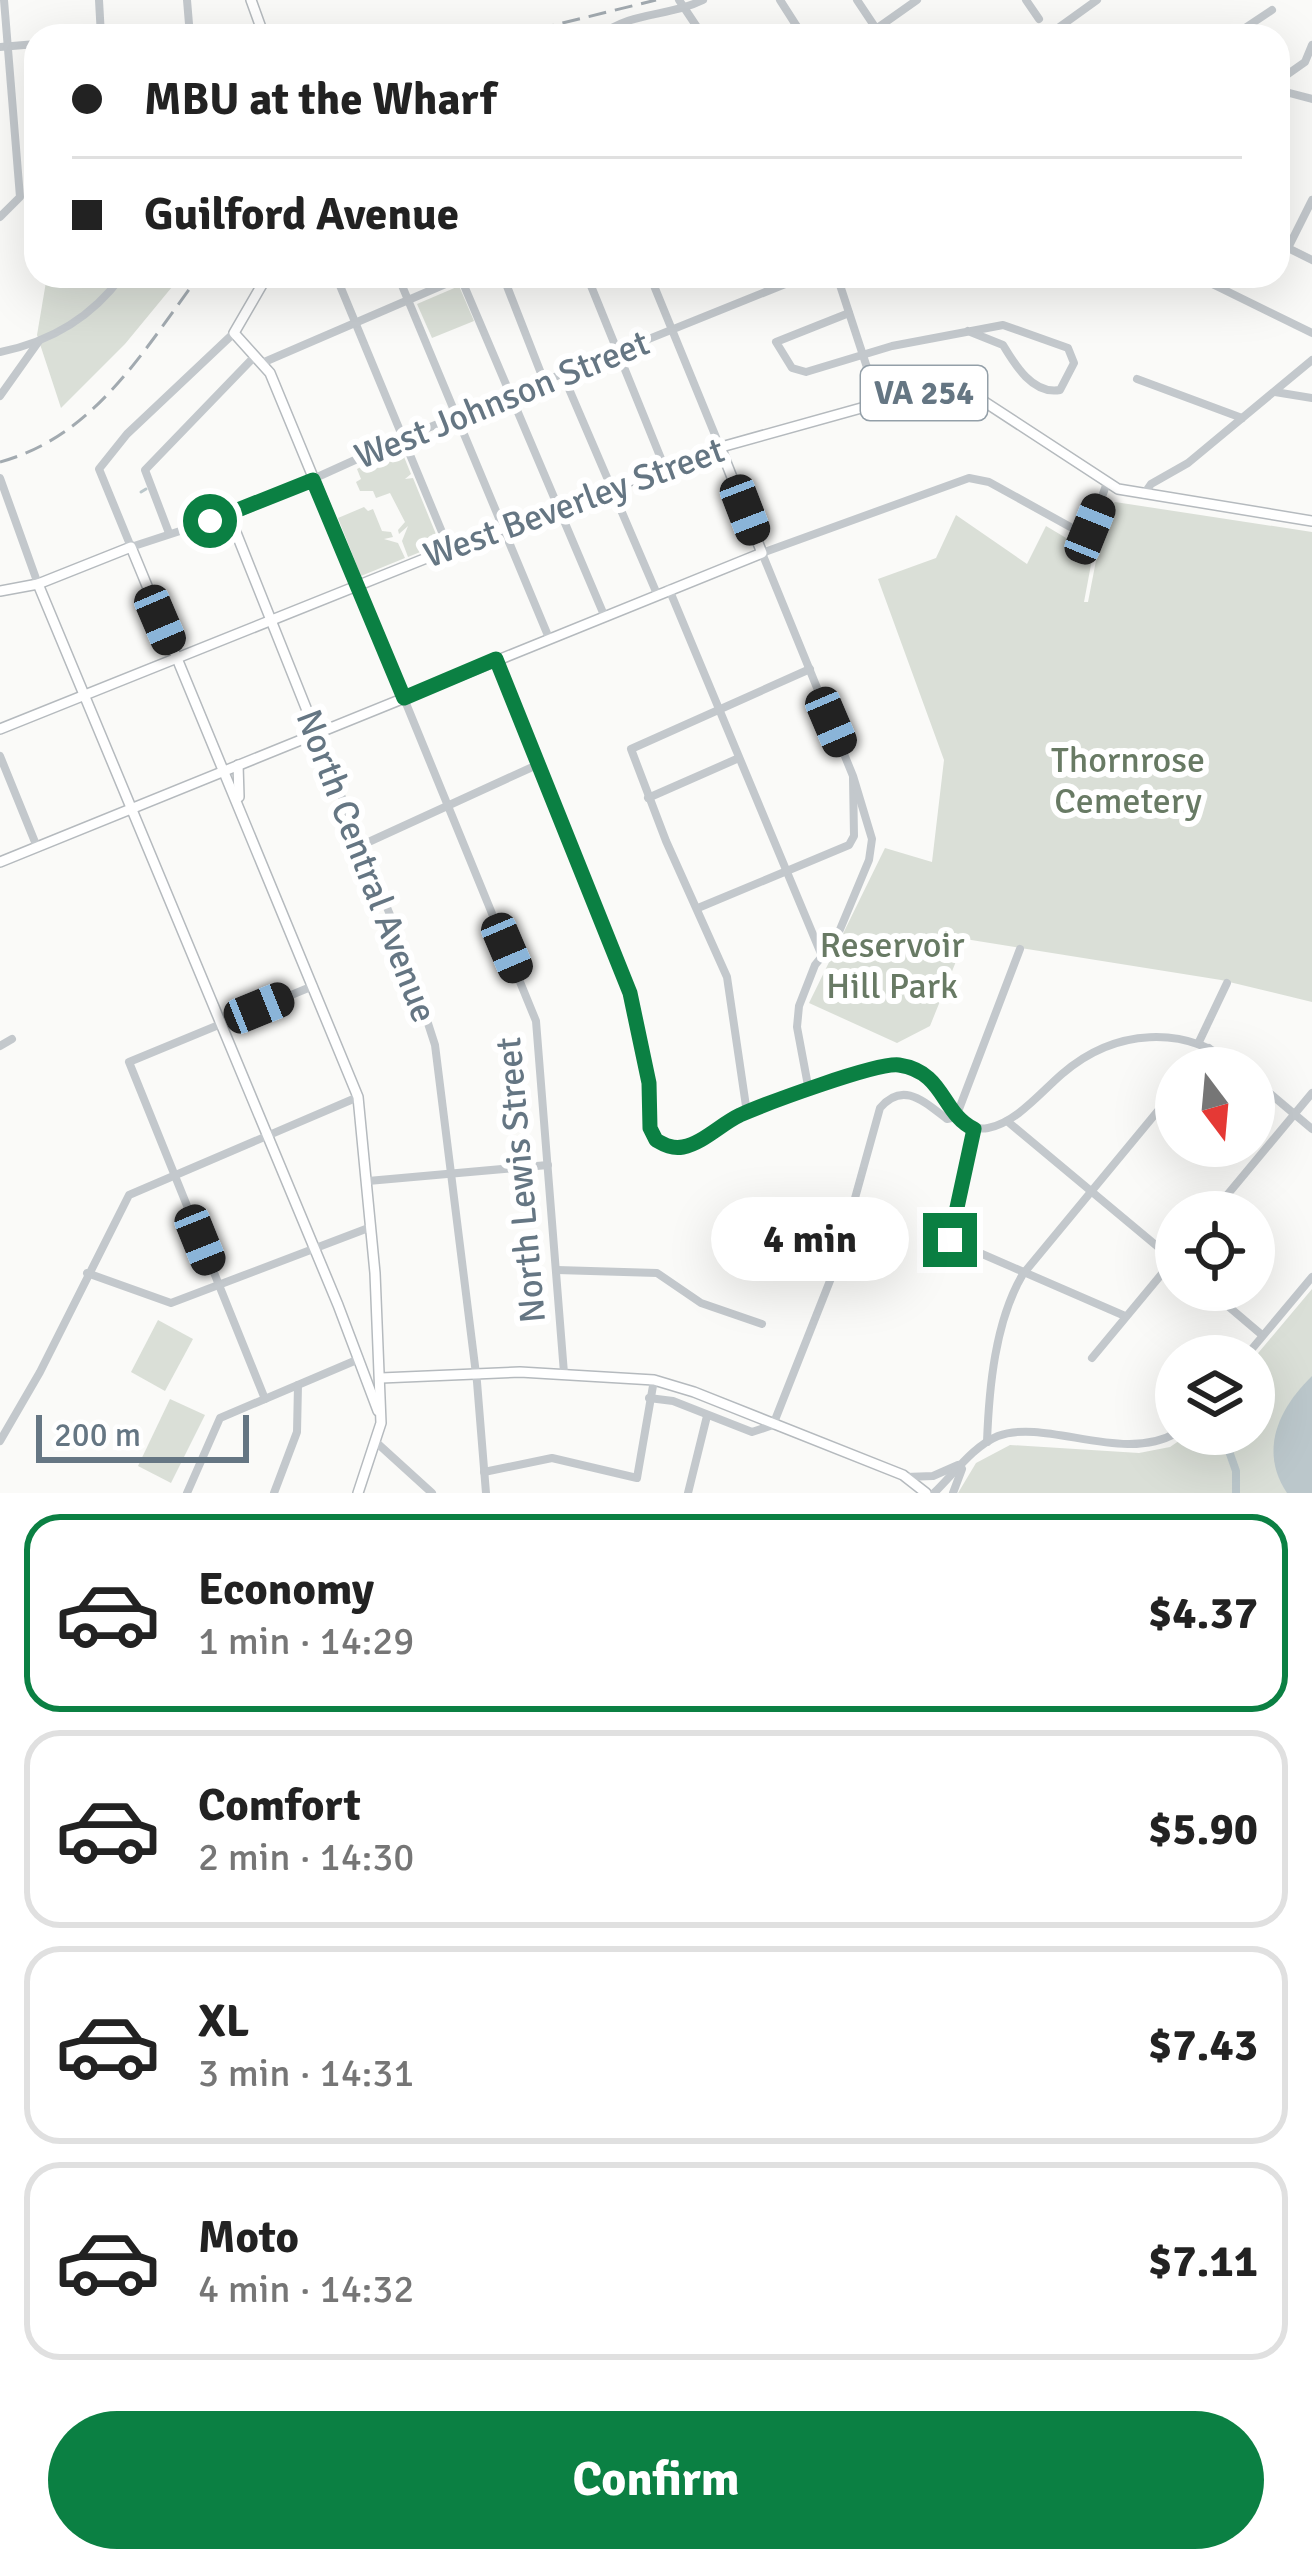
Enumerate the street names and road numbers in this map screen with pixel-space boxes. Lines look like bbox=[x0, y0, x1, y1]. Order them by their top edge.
street label: West Johnson Street bbox=[348, 320, 656, 480]
road number: VA 254 bbox=[861, 366, 987, 420]
street label: West Beverley Street bbox=[418, 428, 730, 578]
street label: North Central Avenue bbox=[286, 703, 446, 1029]
street label: North Lewis Street bbox=[486, 1035, 556, 1325]

